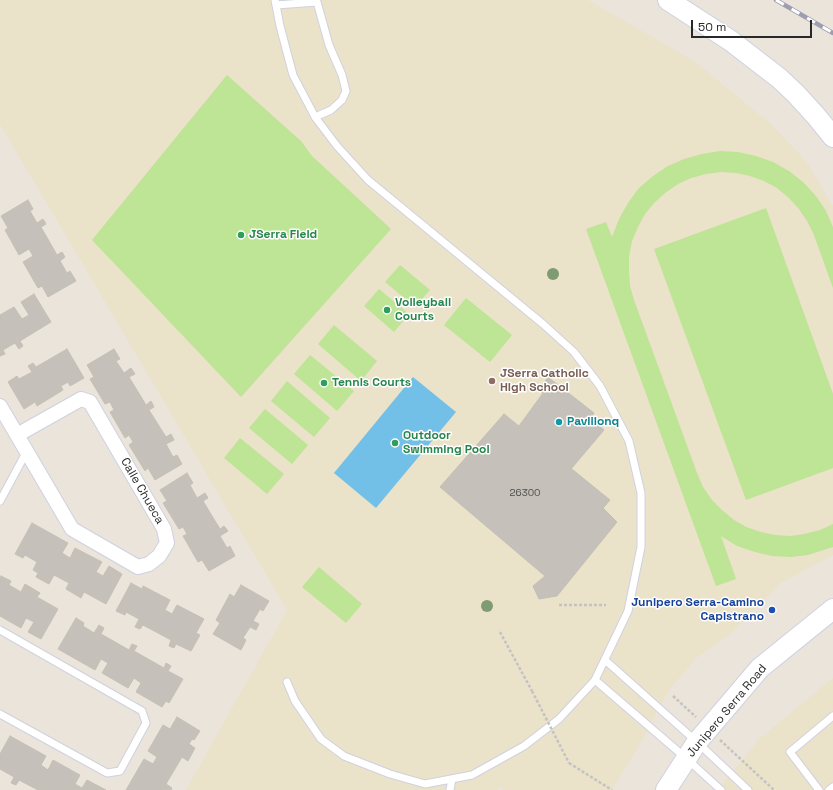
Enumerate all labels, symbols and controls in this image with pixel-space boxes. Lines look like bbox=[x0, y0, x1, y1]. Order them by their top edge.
scale bar bbox=[693, 12, 814, 38]
text: 50 m bbox=[698, 19, 726, 35]
place label: JSerra Field bbox=[249, 228, 317, 242]
marker: JSerra Field bbox=[236, 230, 246, 240]
place label: Volleyball Courts bbox=[395, 296, 451, 324]
marker: Volleyball Courts bbox=[382, 305, 392, 315]
place label: JSerra Catholic High School bbox=[500, 367, 589, 395]
place label: Tennis Courts bbox=[332, 376, 411, 390]
marker: JSerra Catholic High School bbox=[487, 376, 497, 386]
marker: Tennis Courts bbox=[319, 378, 329, 388]
place label: Pavilionq bbox=[567, 415, 619, 429]
marker: Pavilionq bbox=[554, 417, 564, 427]
place label: Outdoor Swimming Pool bbox=[403, 429, 490, 457]
marker: Outdoor Swimming Pool bbox=[390, 438, 400, 448]
street label: Calle Chueca bbox=[117, 455, 167, 527]
house number: 26300 bbox=[509, 487, 541, 499]
place label: Junipero Serra-Camino Capistrano bbox=[631, 596, 764, 624]
marker: Junipero Serra-Camino Capistrano bbox=[767, 605, 777, 615]
street label: Junipero Serra Road bbox=[684, 662, 770, 760]

